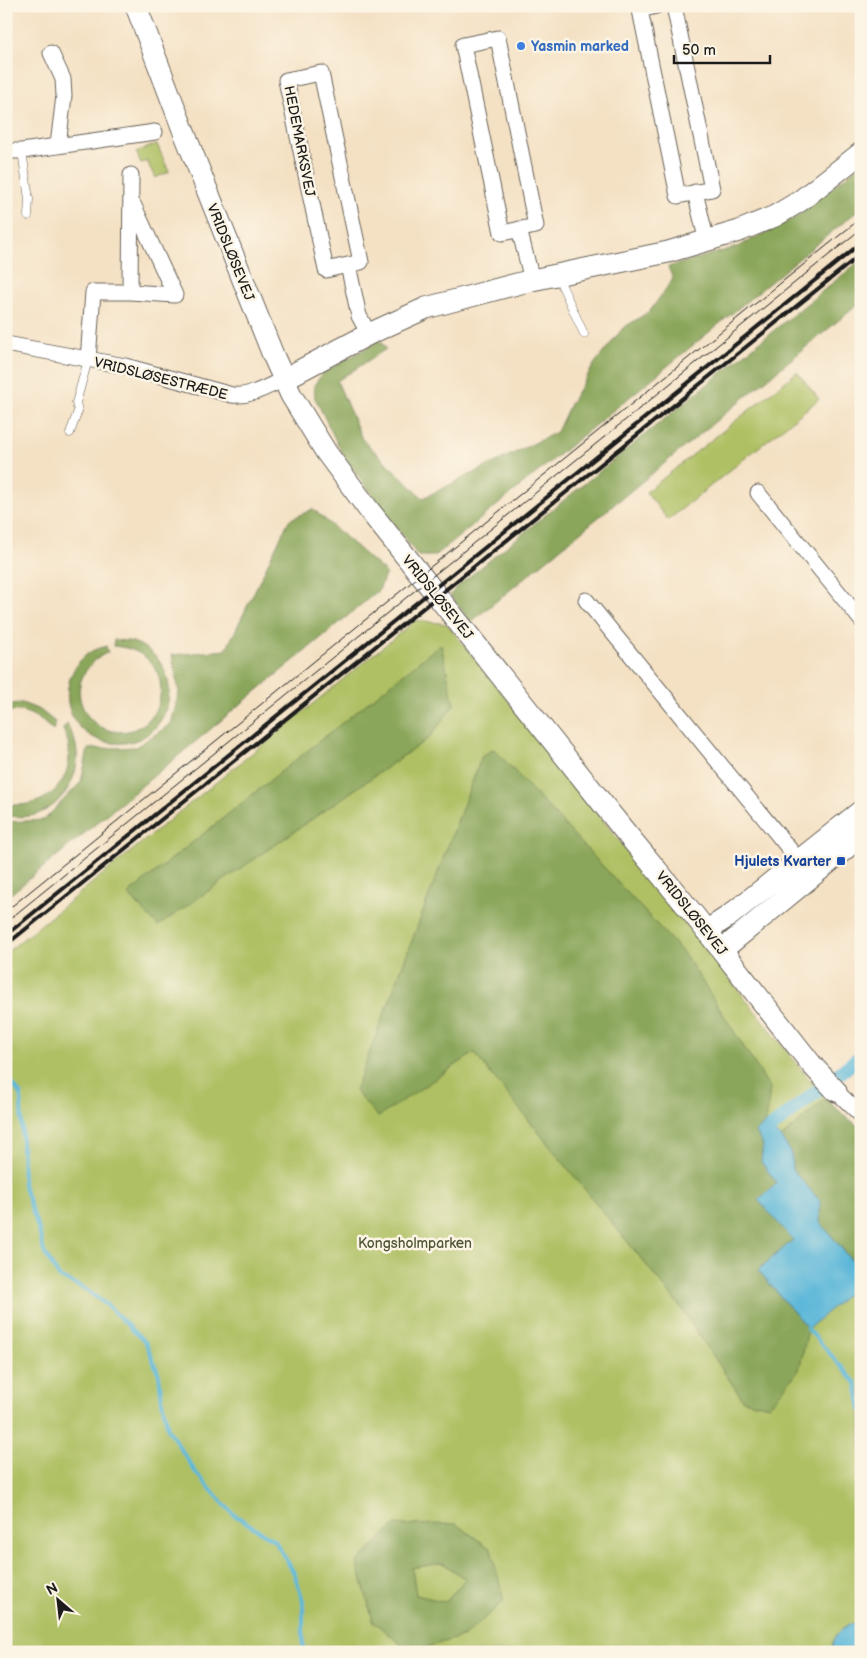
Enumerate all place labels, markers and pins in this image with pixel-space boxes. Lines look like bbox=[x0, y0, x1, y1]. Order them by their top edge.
place label: Yasmin marked bbox=[531, 38, 629, 55]
marker: Yasmin marked bbox=[515, 40, 527, 52]
place label: Hjulets Kvarter bbox=[734, 853, 831, 870]
marker: Hjulets Kvarter bbox=[835, 855, 847, 867]

